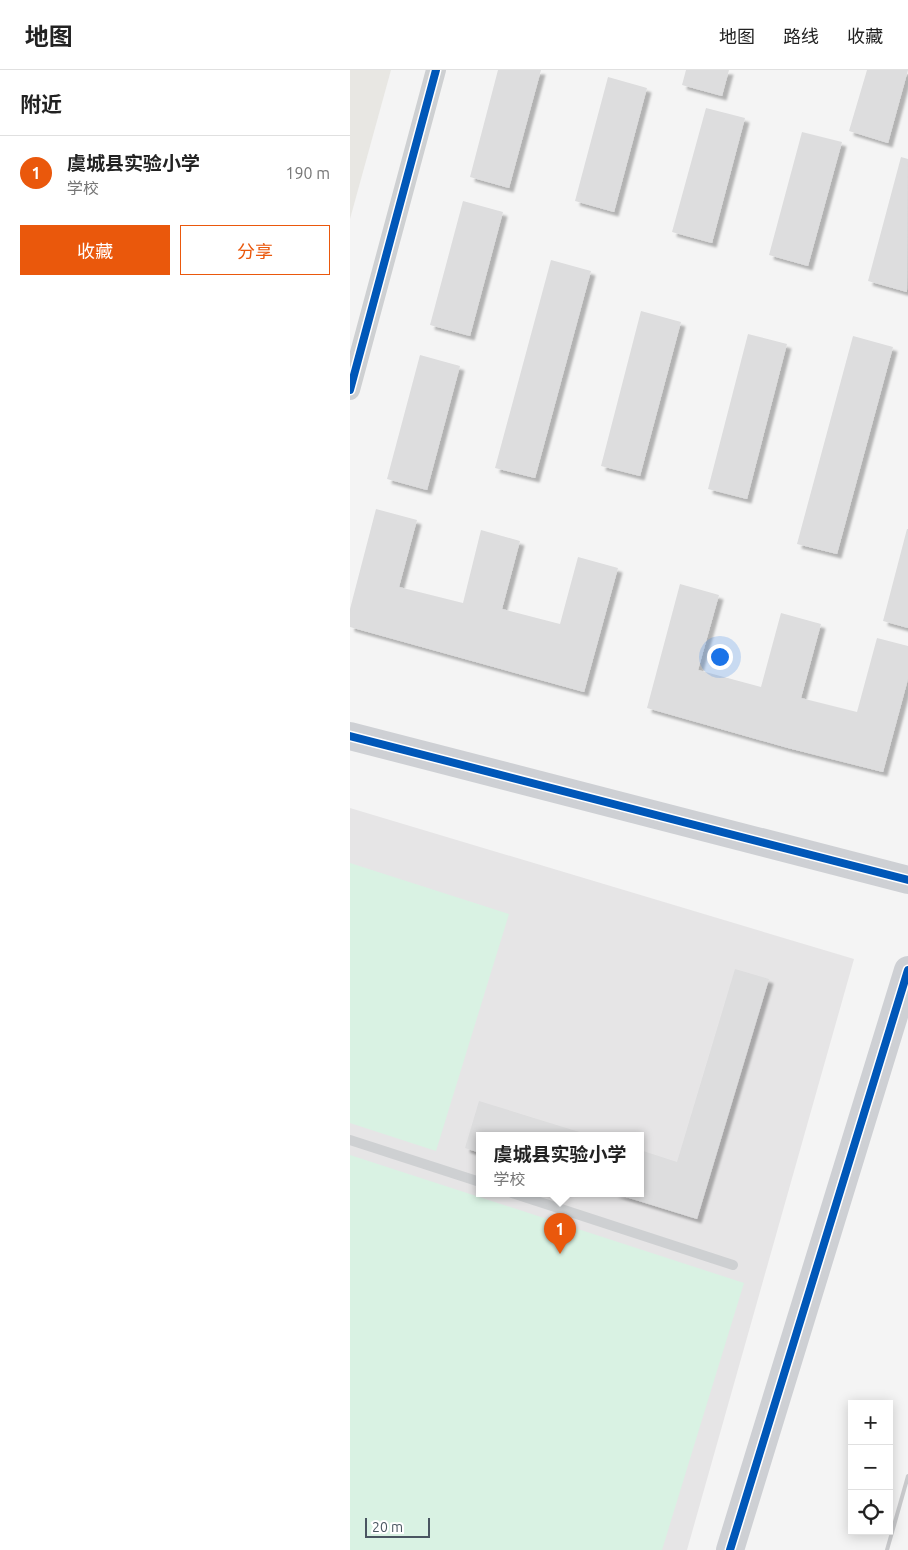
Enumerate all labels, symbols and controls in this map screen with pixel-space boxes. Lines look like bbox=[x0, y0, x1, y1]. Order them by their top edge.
text: 地图 bbox=[25, 23, 73, 50]
text: 地图 bbox=[719, 26, 755, 46]
text: 路线 bbox=[783, 26, 819, 46]
text: 收藏 bbox=[847, 26, 883, 46]
text: 附近 bbox=[20, 92, 62, 116]
text: 虞城县实验小学 bbox=[67, 152, 200, 174]
text: 1 bbox=[31, 164, 41, 182]
text: 190 m bbox=[285, 164, 330, 182]
text: 学校 bbox=[67, 179, 99, 197]
button: 收藏 bbox=[20, 225, 170, 275]
button: 分享 bbox=[180, 225, 330, 275]
your location bbox=[707, 644, 733, 670]
popup bbox=[476, 1132, 644, 1197]
text: 虞城县实验小学 bbox=[493, 1143, 627, 1165]
text: 学校 bbox=[493, 1170, 526, 1188]
pin: 1 bbox=[544, 1213, 576, 1254]
map controls bbox=[848, 1400, 893, 1535]
button: + bbox=[848, 1400, 893, 1445]
button: − bbox=[848, 1445, 893, 1490]
button: locate bbox=[848, 1490, 893, 1535]
scale bar bbox=[365, 1515, 430, 1538]
text: 20 m bbox=[372, 1519, 403, 1535]

